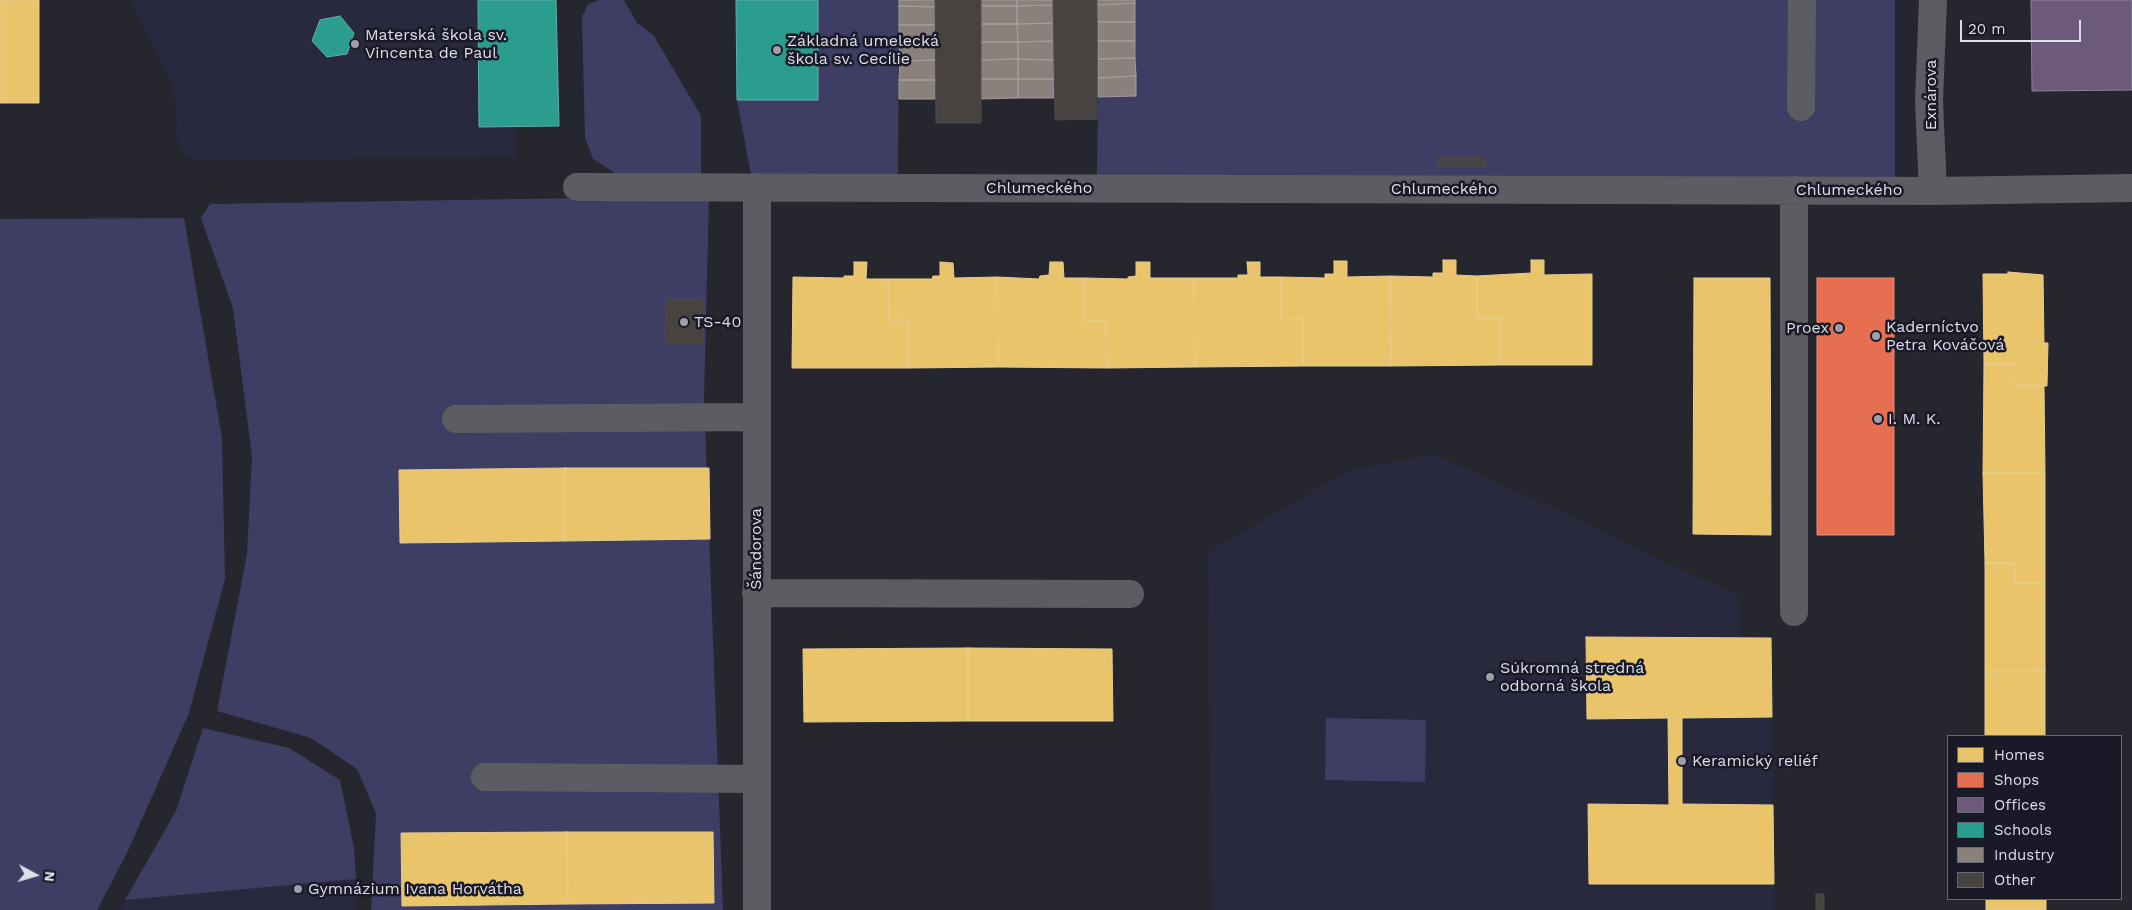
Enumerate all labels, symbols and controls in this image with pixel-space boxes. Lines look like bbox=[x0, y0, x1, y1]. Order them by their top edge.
scale bar bbox=[1962, 10, 2083, 42]
text: 20 m bbox=[1968, 20, 2006, 38]
place label: Materská škola sv. Vincenta de Paul bbox=[365, 25, 507, 63]
place label: Základná umelecká škola sv. Cecílie bbox=[787, 31, 939, 69]
marker: Materská škola sv. Vincenta de Paul bbox=[349, 38, 361, 50]
marker: Základná umelecká škola sv. Cecílie bbox=[771, 44, 783, 56]
street label: Exnárova bbox=[1921, 60, 1941, 130]
street label: Chlumeckého bbox=[986, 178, 1092, 198]
street label: Chlumeckého bbox=[1391, 179, 1497, 199]
street label: Chlumeckého bbox=[1796, 180, 1902, 200]
place label: TS-40 bbox=[694, 312, 741, 332]
marker: TS-40 bbox=[678, 316, 690, 328]
place label: Kaderníctvo Petra Kováčová bbox=[1886, 317, 2004, 355]
place label: Proex bbox=[1786, 318, 1829, 338]
marker: Proex bbox=[1833, 322, 1845, 334]
marker: Kaderníctvo Petra Kováčová bbox=[1870, 330, 1882, 342]
place label: I. M. K. bbox=[1888, 409, 1941, 429]
marker: I. M. K. bbox=[1872, 413, 1884, 425]
street label: Šándorova bbox=[746, 508, 766, 590]
place label: Súkromná stredná odborná škola bbox=[1500, 658, 1644, 696]
marker: Súkromná stredná odborná škola bbox=[1484, 671, 1496, 683]
legend bbox=[1947, 735, 2122, 900]
text: Homes bbox=[1994, 746, 2045, 764]
place label: Keramický reliéf bbox=[1692, 751, 1818, 771]
marker: Keramický reliéf bbox=[1676, 755, 1688, 767]
text: Shops bbox=[1994, 771, 2039, 789]
text: Offices bbox=[1994, 796, 2046, 814]
text: Schools bbox=[1994, 821, 2052, 839]
text: Industry bbox=[1994, 846, 2054, 864]
north arrow bbox=[10, 850, 60, 900]
text: N bbox=[41, 871, 58, 883]
text: Other bbox=[1994, 871, 2036, 889]
place label: Gymnázium Ivana Horvátha bbox=[308, 879, 522, 899]
marker: Gymnázium Ivana Horvátha bbox=[292, 883, 304, 895]

